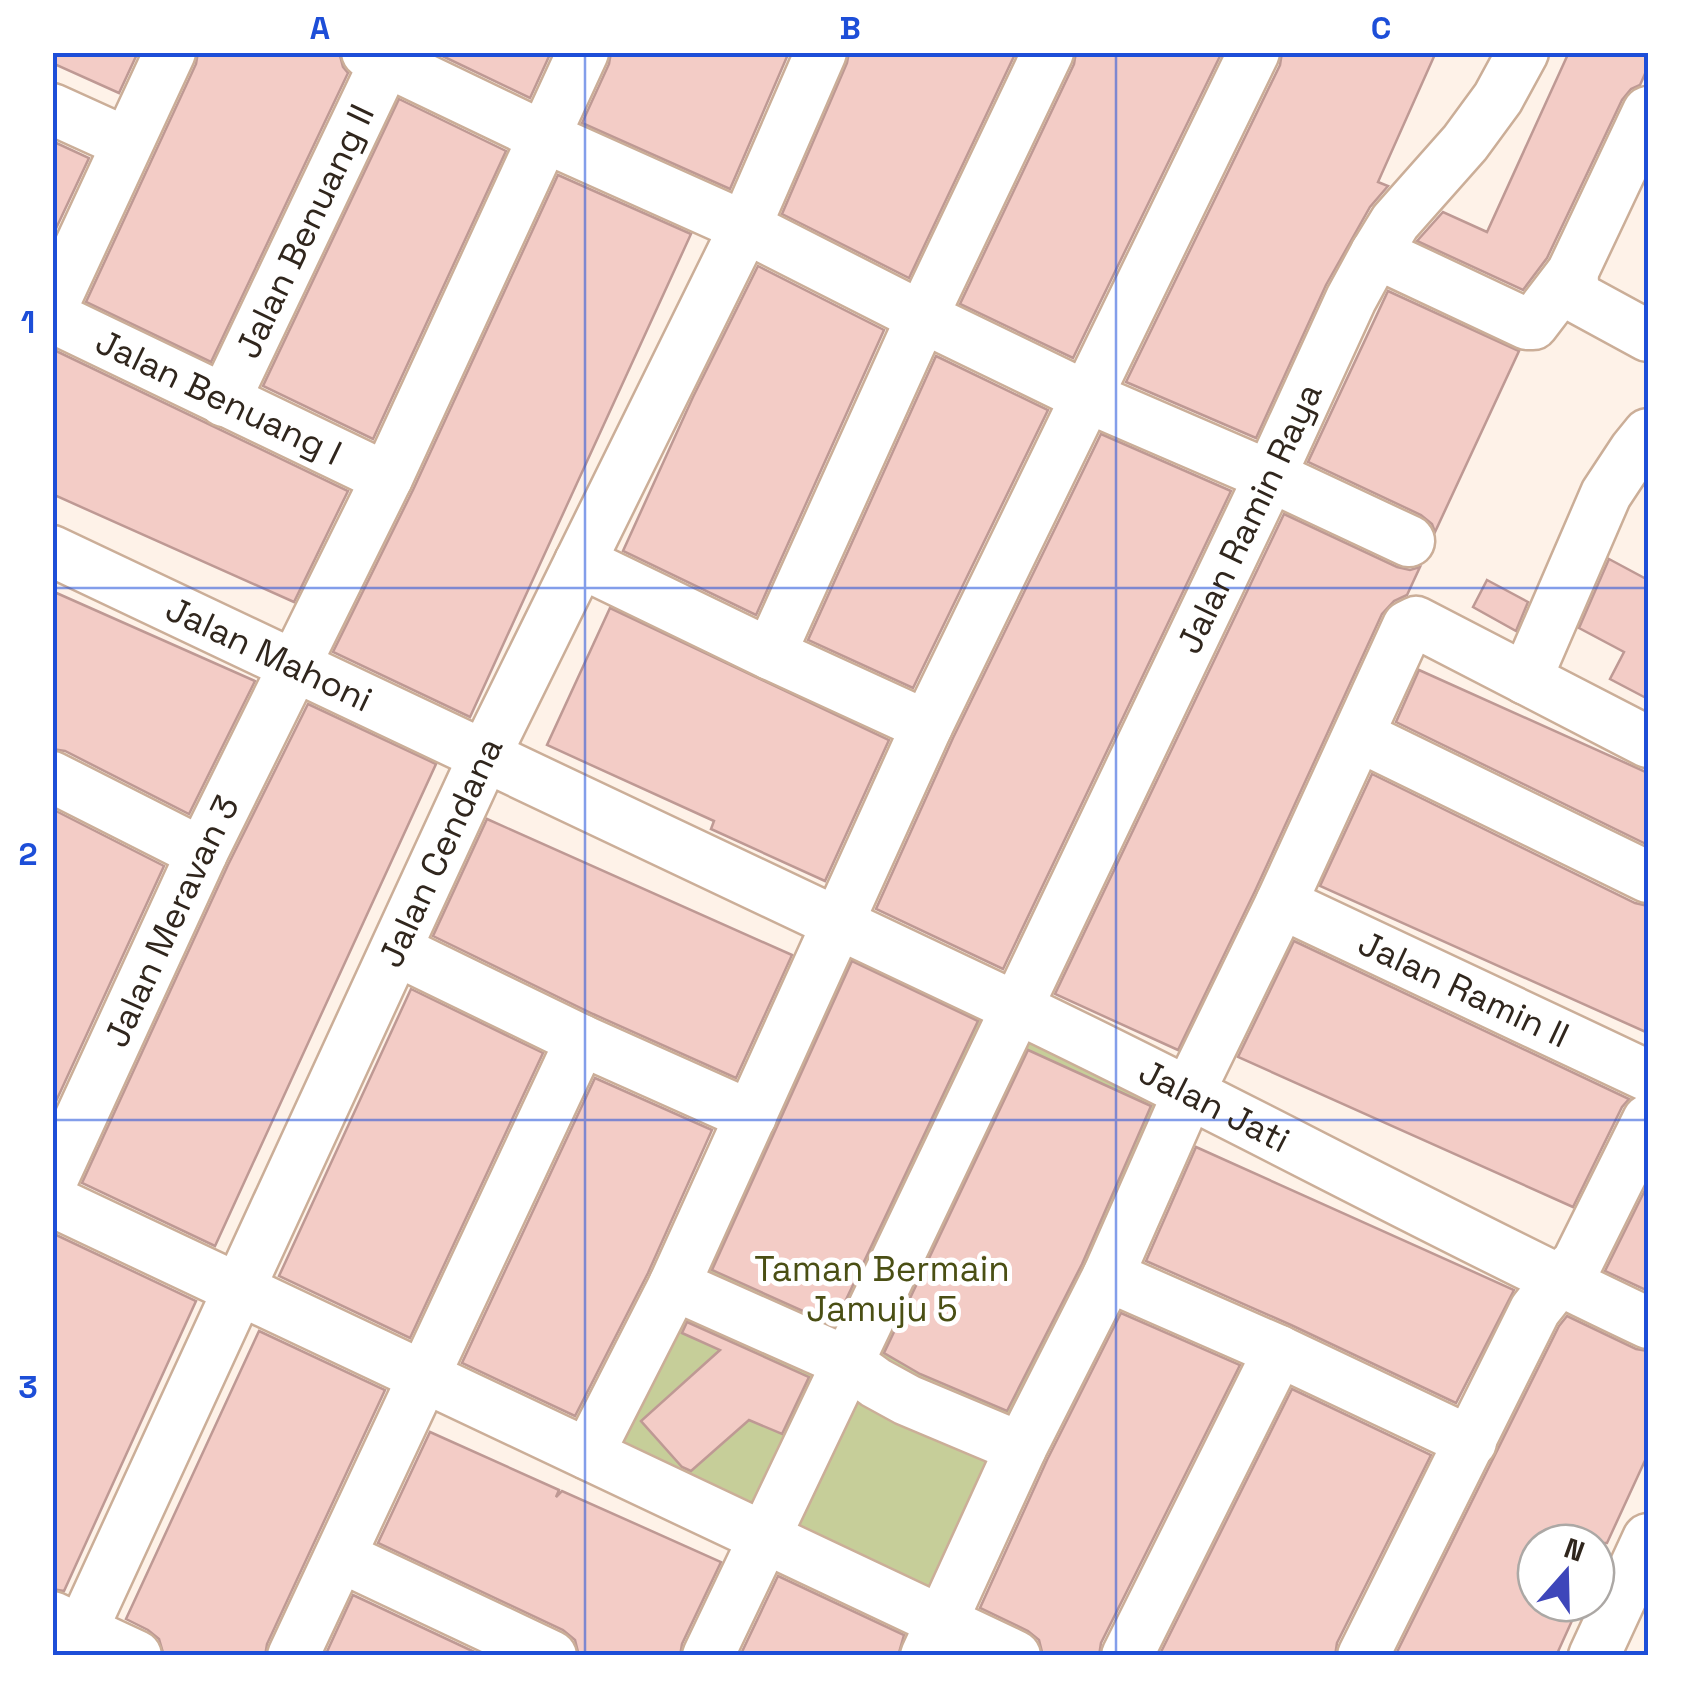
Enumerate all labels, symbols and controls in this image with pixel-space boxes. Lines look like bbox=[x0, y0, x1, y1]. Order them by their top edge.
text: A bbox=[310, 8, 330, 48]
text: B bbox=[839, 8, 861, 48]
text: C bbox=[1371, 8, 1391, 48]
street label: Jalan Benuang II bbox=[226, 97, 384, 365]
text: 1 bbox=[21, 302, 35, 342]
street label: Jalan Benuang I bbox=[89, 319, 349, 475]
street label: Jalan Ramin Raya bbox=[1167, 376, 1332, 661]
street label: Jalan Mahoni bbox=[159, 586, 379, 721]
street label: Jalan Cendana bbox=[368, 730, 512, 974]
street label: Jalan Meravan 3 bbox=[94, 788, 249, 1054]
text: 2 bbox=[18, 834, 38, 874]
street label: Jalan Ramin II bbox=[1351, 921, 1576, 1058]
street label: Jalan Jati bbox=[1132, 1049, 1297, 1162]
park label: Taman Bermain Jamuju 5 bbox=[754, 1247, 1010, 1331]
text: 3 bbox=[18, 1367, 38, 1407]
north arrow bbox=[1516, 1523, 1616, 1623]
text: N bbox=[1560, 1529, 1590, 1570]

